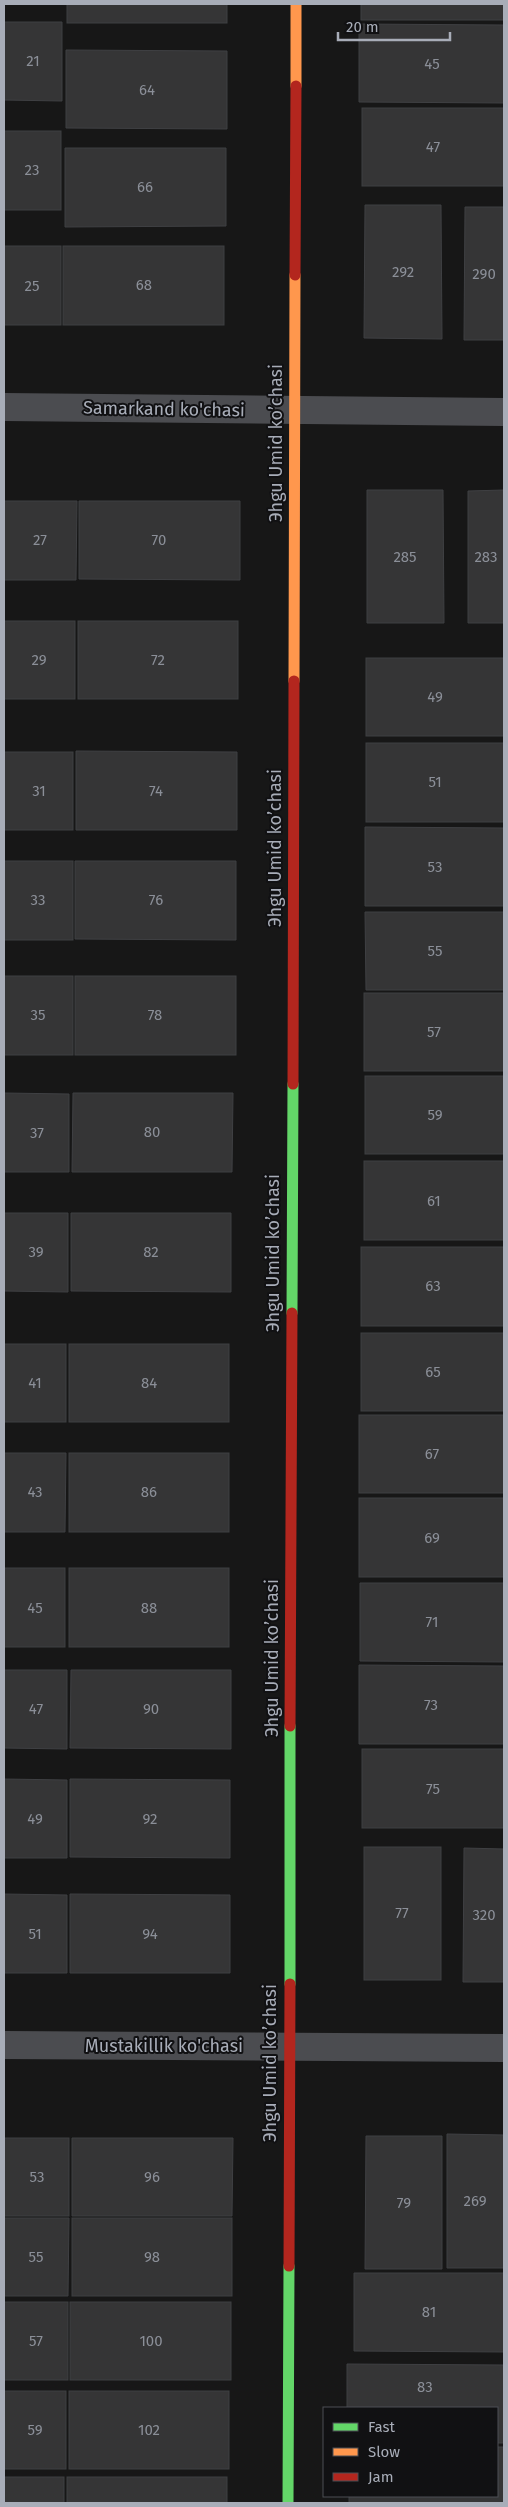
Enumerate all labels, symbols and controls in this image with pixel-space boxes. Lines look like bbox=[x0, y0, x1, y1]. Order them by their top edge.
scale bar bbox=[338, 10, 450, 42]
text: 20 m bbox=[346, 18, 379, 36]
house number: 21 bbox=[26, 52, 40, 70]
house number: 45 bbox=[424, 55, 440, 73]
house number: 64 bbox=[139, 81, 155, 99]
house number: 47 bbox=[426, 138, 440, 156]
house number: 23 bbox=[25, 161, 39, 179]
house number: 66 bbox=[137, 178, 153, 196]
house number: 292 bbox=[392, 263, 414, 281]
house number: 290 bbox=[472, 265, 496, 283]
house number: 68 bbox=[136, 276, 152, 294]
house number: 25 bbox=[25, 277, 39, 295]
street label: Эhgu Umid ko’chasi bbox=[265, 364, 287, 522]
street label: Samarkand ko'chasi bbox=[83, 397, 245, 421]
house number: 27 bbox=[33, 531, 47, 549]
house number: 70 bbox=[152, 531, 166, 549]
house number: 285 bbox=[393, 548, 417, 566]
house number: 283 bbox=[474, 548, 498, 566]
house number: 29 bbox=[31, 651, 47, 669]
house number: 72 bbox=[151, 651, 165, 669]
house number: 49 bbox=[427, 688, 443, 706]
street label: Эhgu Umid ko’chasi bbox=[264, 769, 286, 927]
house number: 51 bbox=[428, 773, 442, 791]
house number: 31 bbox=[32, 782, 46, 800]
house number: 74 bbox=[149, 782, 163, 800]
house number: 53 bbox=[428, 858, 442, 876]
house number: 33 bbox=[31, 891, 45, 909]
house number: 76 bbox=[149, 891, 163, 909]
house number: 55 bbox=[428, 942, 442, 960]
house number: 35 bbox=[30, 1006, 46, 1024]
house number: 78 bbox=[148, 1006, 162, 1024]
house number: 57 bbox=[427, 1023, 441, 1041]
house number: 59 bbox=[427, 1106, 443, 1124]
house number: 80 bbox=[144, 1123, 160, 1141]
house number: 37 bbox=[30, 1124, 44, 1142]
street label: Эhgu Umid ko’chasi bbox=[262, 1174, 284, 1332]
house number: 61 bbox=[427, 1192, 441, 1210]
house number: 39 bbox=[28, 1243, 44, 1261]
house number: 82 bbox=[143, 1243, 159, 1261]
house number: 63 bbox=[425, 1277, 441, 1295]
house number: 65 bbox=[425, 1363, 441, 1381]
house number: 41 bbox=[28, 1374, 42, 1392]
house number: 84 bbox=[141, 1374, 157, 1392]
house number: 67 bbox=[425, 1445, 439, 1463]
house number: 43 bbox=[27, 1483, 43, 1501]
house number: 86 bbox=[141, 1483, 157, 1501]
house number: 69 bbox=[424, 1529, 440, 1547]
street label: Эhgu Umid ko’chasi bbox=[261, 1579, 283, 1737]
house number: 45 bbox=[27, 1599, 43, 1617]
house number: 88 bbox=[141, 1599, 157, 1617]
house number: 71 bbox=[426, 1613, 438, 1631]
house number: 73 bbox=[424, 1696, 438, 1714]
house number: 47 bbox=[29, 1700, 43, 1718]
house number: 90 bbox=[143, 1700, 159, 1718]
house number: 75 bbox=[426, 1780, 440, 1798]
house number: 49 bbox=[27, 1810, 43, 1828]
house number: 92 bbox=[143, 1810, 157, 1828]
house number: 77 bbox=[395, 1904, 409, 1922]
house number: 320 bbox=[472, 1906, 496, 1924]
house number: 51 bbox=[28, 1925, 42, 1943]
house number: 94 bbox=[142, 1925, 158, 1943]
street label: Эhgu Umid ko’chasi bbox=[259, 1984, 281, 2142]
street label: Mustakillik ko'chasi bbox=[85, 2035, 243, 2057]
house number: 53 bbox=[30, 2168, 44, 2186]
house number: 96 bbox=[144, 2168, 160, 2186]
house number: 269 bbox=[463, 2192, 487, 2210]
house number: 79 bbox=[397, 2194, 411, 2212]
house number: 55 bbox=[29, 2248, 43, 2266]
house number: 98 bbox=[144, 2248, 160, 2266]
house number: 81 bbox=[422, 2303, 436, 2321]
house number: 57 bbox=[29, 2332, 43, 2350]
house number: 100 bbox=[139, 2332, 163, 2350]
house number: 83 bbox=[417, 2378, 433, 2396]
legend bbox=[323, 2407, 498, 2497]
text: Fast bbox=[368, 2418, 395, 2436]
house number: 59 bbox=[27, 2421, 43, 2439]
house number: 102 bbox=[138, 2421, 160, 2439]
text: Slow bbox=[368, 2443, 400, 2461]
text: Jam bbox=[368, 2468, 394, 2486]

